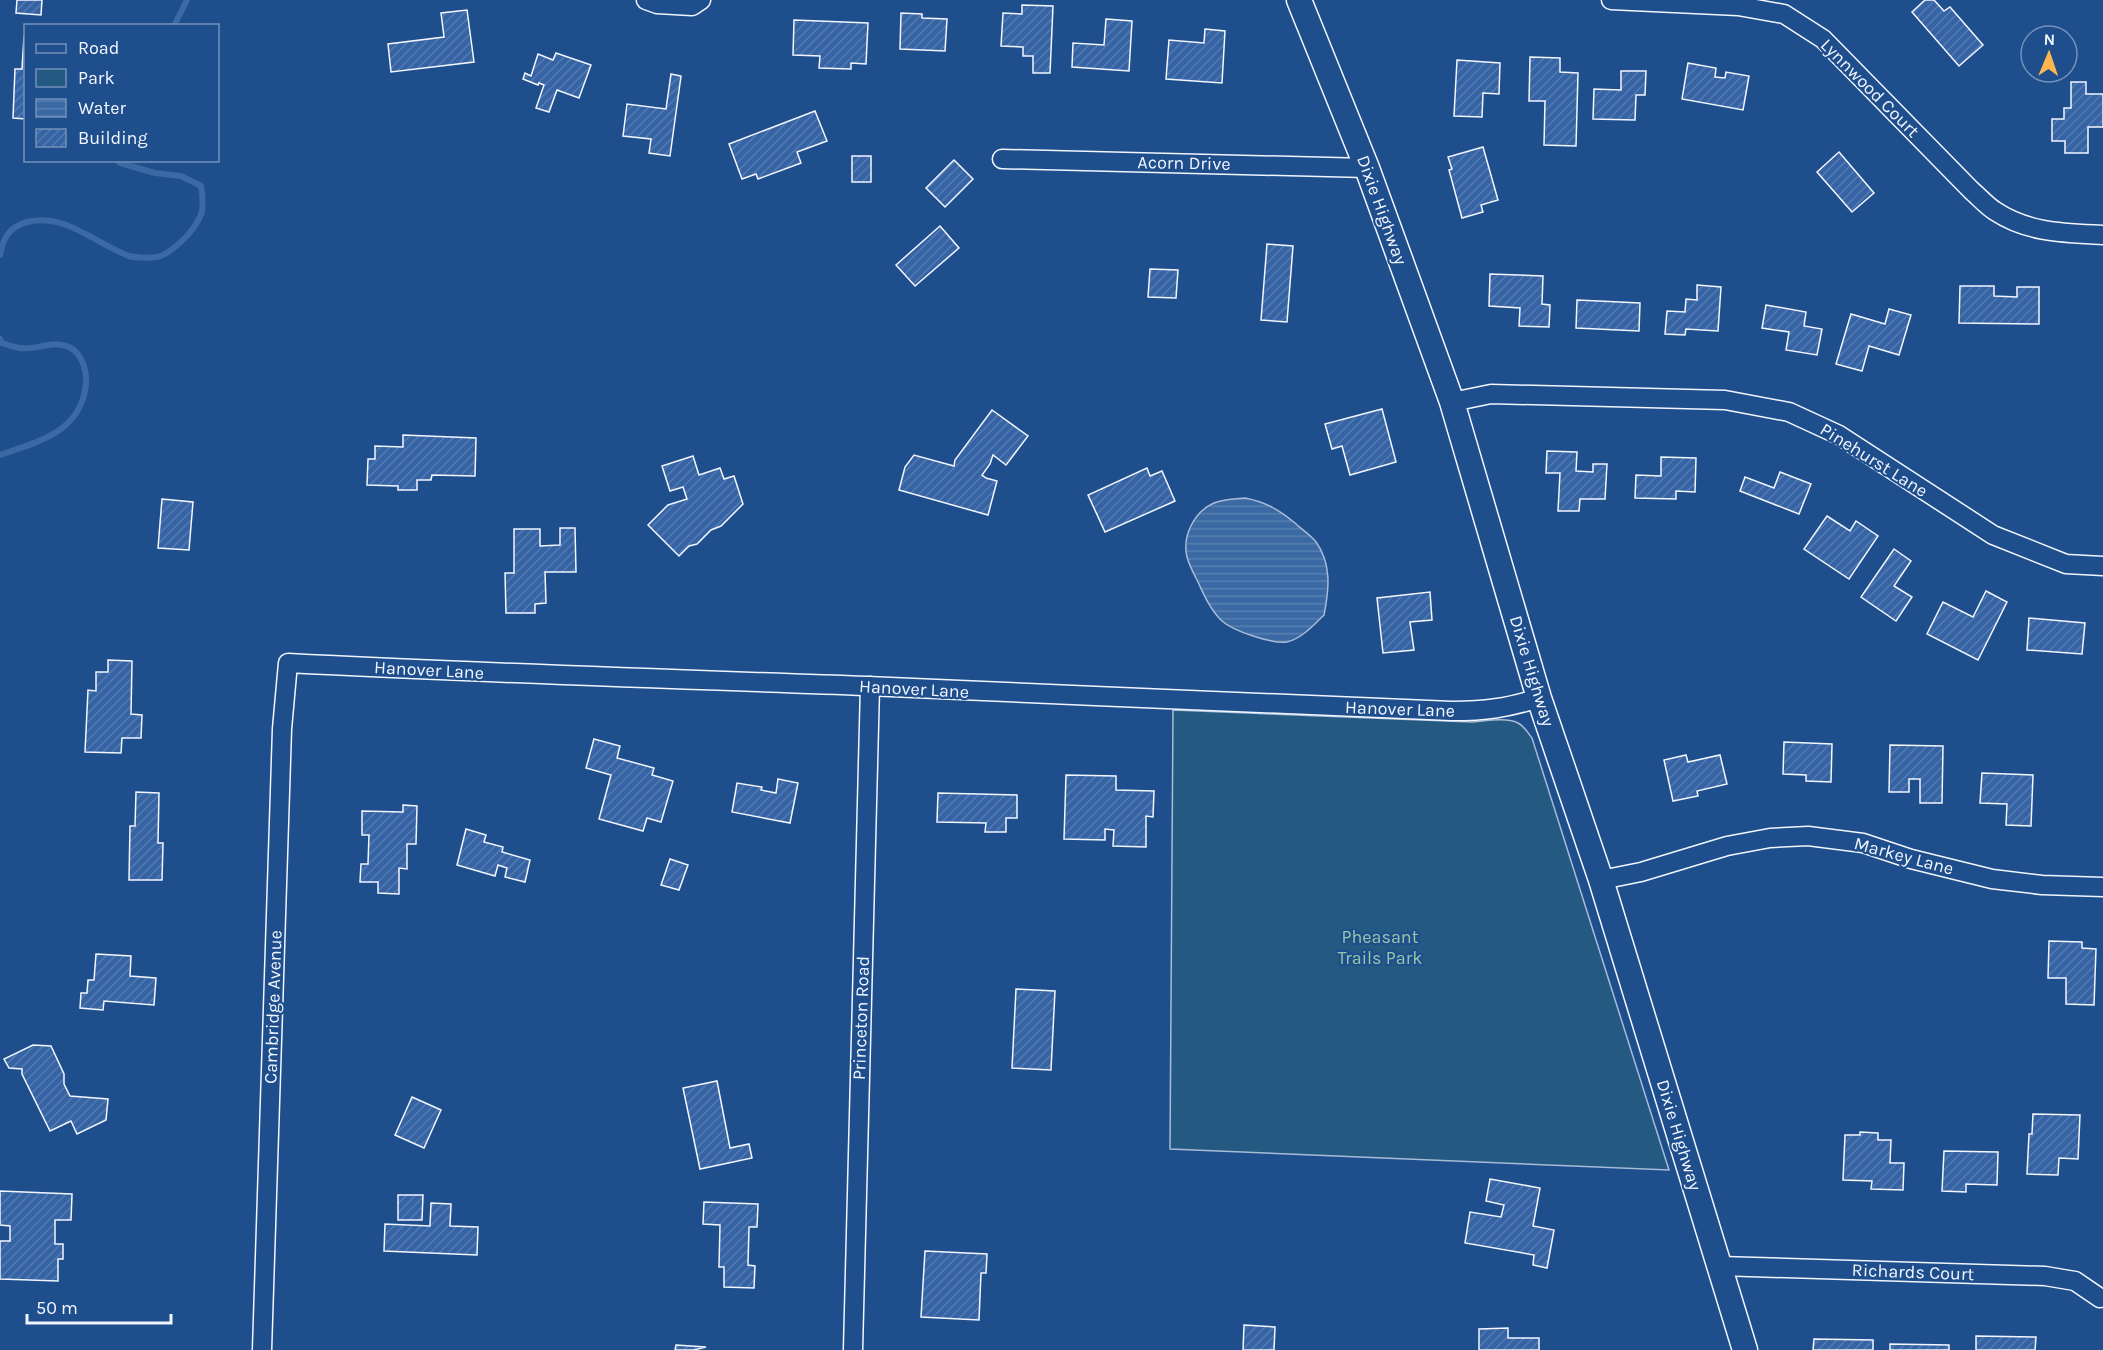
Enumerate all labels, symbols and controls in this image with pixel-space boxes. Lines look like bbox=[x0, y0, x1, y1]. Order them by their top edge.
legend bbox=[24, 24, 219, 162]
north arrow bbox=[2019, 24, 2079, 84]
text: N bbox=[2043, 30, 2056, 49]
street label: Lynnwood Court bbox=[1816, 34, 1924, 142]
text: Road bbox=[78, 37, 119, 59]
text: Park bbox=[78, 67, 115, 89]
text: Water bbox=[78, 97, 126, 119]
text: Building bbox=[78, 127, 148, 149]
street label: Acorn Drive bbox=[1137, 151, 1231, 175]
street label: Dixie Highway bbox=[1352, 152, 1412, 268]
street label: Pinehurst Lane bbox=[1816, 418, 1932, 502]
street label: Dixie Highway bbox=[1505, 613, 1560, 730]
street label: Hanover Lane bbox=[373, 656, 485, 684]
street label: Hanover Lane bbox=[858, 675, 970, 703]
street label: Hanover Lane bbox=[1345, 696, 1455, 722]
street label: Markey Lane bbox=[1852, 832, 1956, 880]
park label: Pheasant Trails Park bbox=[1338, 926, 1422, 969]
street label: Cambridge Avenue bbox=[259, 930, 287, 1084]
street label: Princeton Road bbox=[848, 955, 874, 1081]
street label: Dixie Highway bbox=[1652, 1077, 1707, 1194]
street label: Richards Court bbox=[1851, 1259, 1975, 1285]
scale bar bbox=[27, 1287, 171, 1325]
text: 50 m bbox=[36, 1297, 78, 1319]

